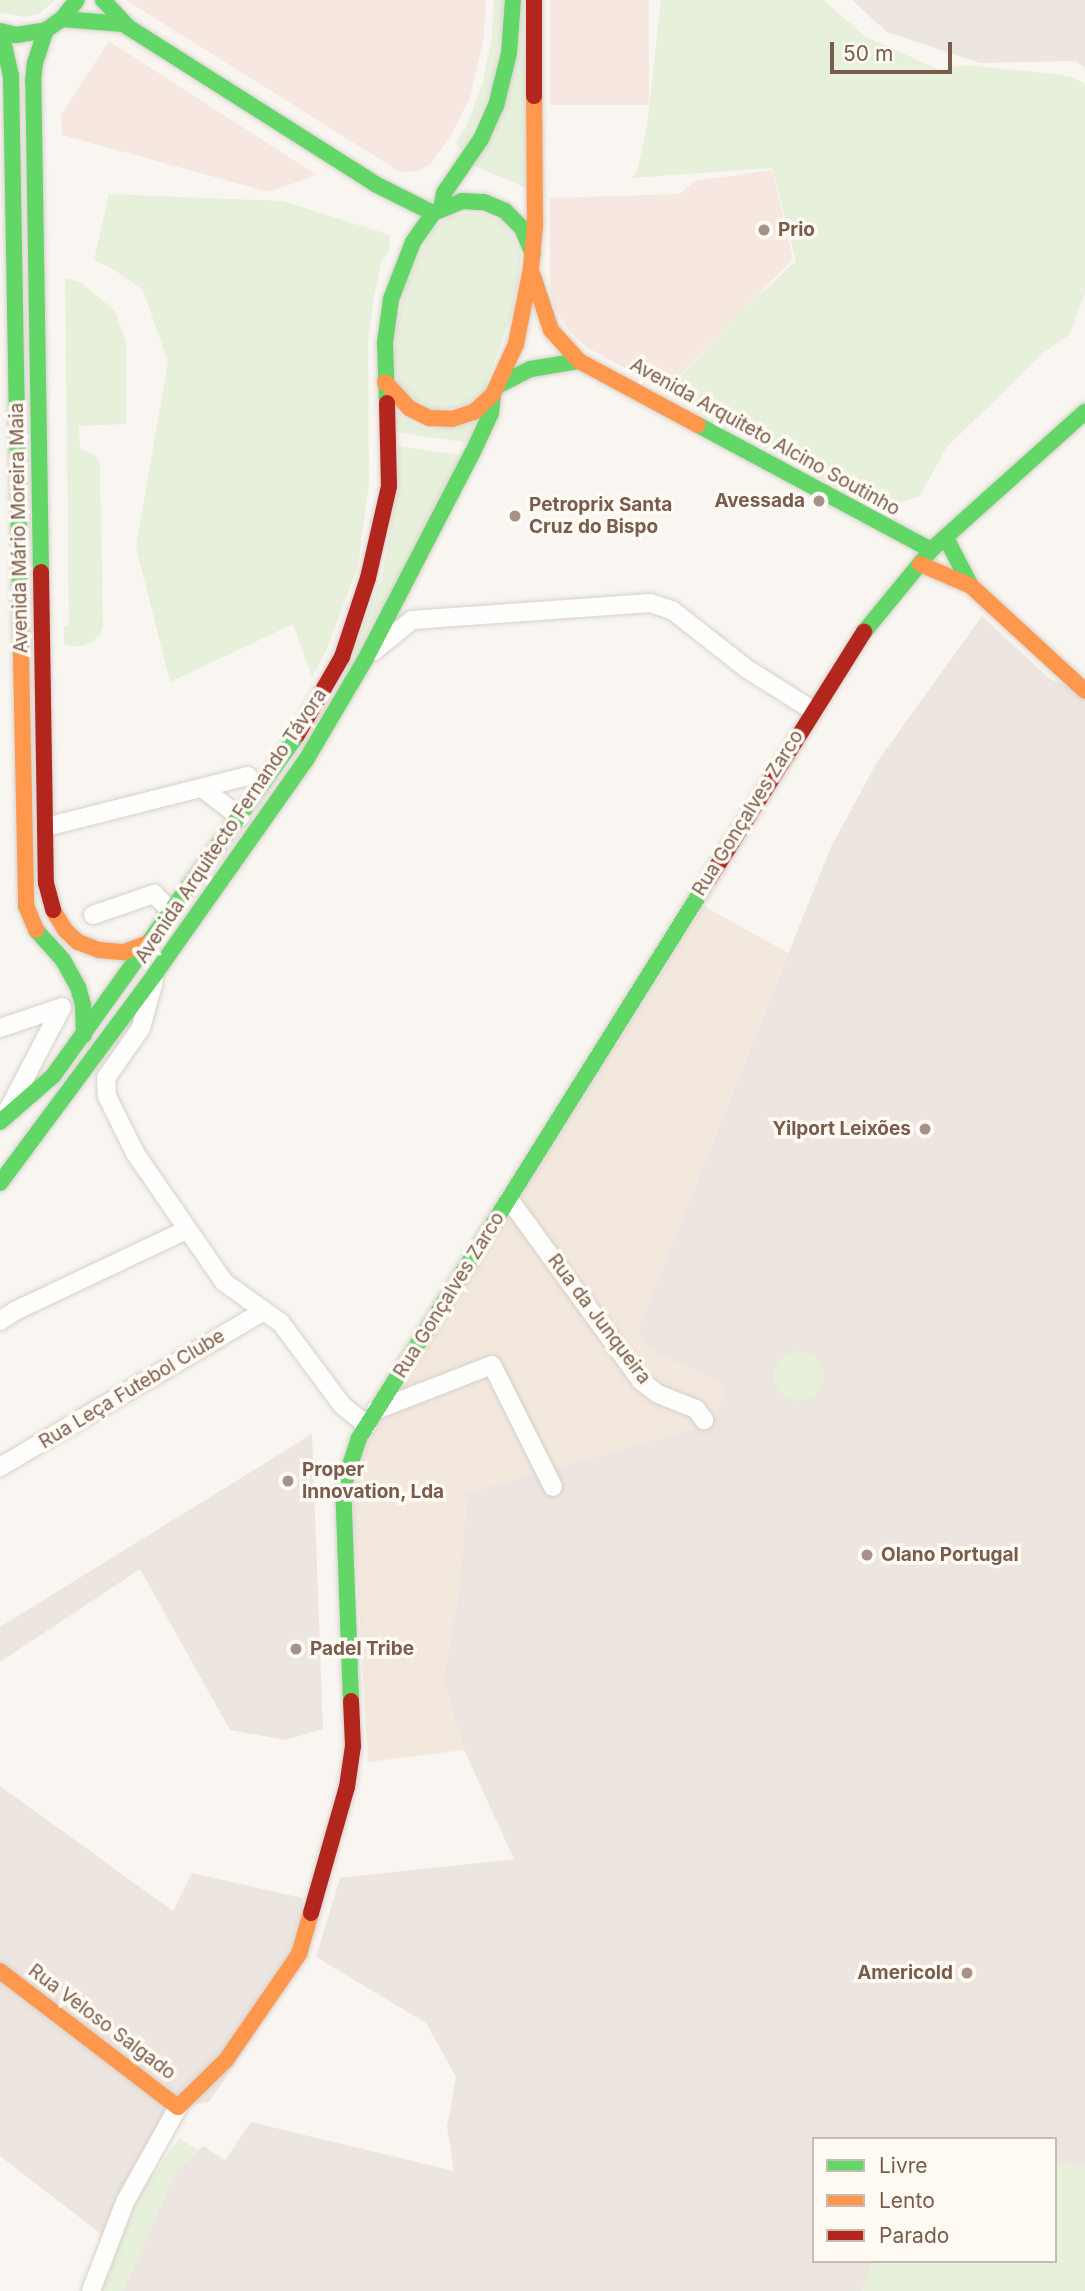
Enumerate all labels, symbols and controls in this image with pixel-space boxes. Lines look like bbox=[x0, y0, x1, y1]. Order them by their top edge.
scale bar bbox=[833, 28, 956, 72]
text: 50 m bbox=[843, 41, 893, 66]
place label: Prio bbox=[778, 219, 815, 241]
marker: Prio bbox=[756, 222, 772, 238]
street label: Avenida Arquiteto Alcino Soutinho bbox=[626, 353, 904, 521]
street label: Avenida Mário Moreira Maia bbox=[5, 403, 33, 653]
place label: Avessada bbox=[714, 490, 805, 512]
marker: Avessada bbox=[811, 493, 827, 509]
place label: Petroprix Santa Cruz do Bispo bbox=[529, 494, 672, 538]
marker: Petroprix Santa Cruz do Bispo bbox=[507, 508, 523, 524]
street label: Avenida Arquitecto Fernando Távora bbox=[130, 684, 332, 968]
street label: Rua Gonçalves Zarco bbox=[688, 726, 808, 900]
place label: Yilport Leixões bbox=[773, 1118, 911, 1140]
marker: Yilport Leixões bbox=[917, 1121, 933, 1137]
street label: Rua Gonçalves Zarco bbox=[389, 1208, 509, 1382]
street label: Rua da Junqueira bbox=[543, 1250, 655, 1388]
street label: Rua Leça Futebol Clube bbox=[35, 1324, 229, 1454]
place label: Proper Innovation, Lda bbox=[302, 1459, 445, 1503]
marker: Proper Innovation, Lda bbox=[280, 1473, 296, 1489]
place label: Olano Portugal bbox=[881, 1544, 1019, 1566]
marker: Olano Portugal bbox=[859, 1547, 875, 1563]
place label: Padel Tribe bbox=[310, 1638, 414, 1660]
marker: Padel Tribe bbox=[288, 1641, 304, 1657]
street label: Rua Veloso Salgado bbox=[24, 1959, 180, 2085]
place label: Americold bbox=[857, 1962, 953, 1984]
marker: Americold bbox=[959, 1965, 975, 1981]
legend bbox=[812, 2137, 1057, 2263]
text: Livre bbox=[879, 2153, 928, 2178]
text: Lento bbox=[879, 2188, 935, 2213]
text: Parado bbox=[879, 2223, 949, 2248]

